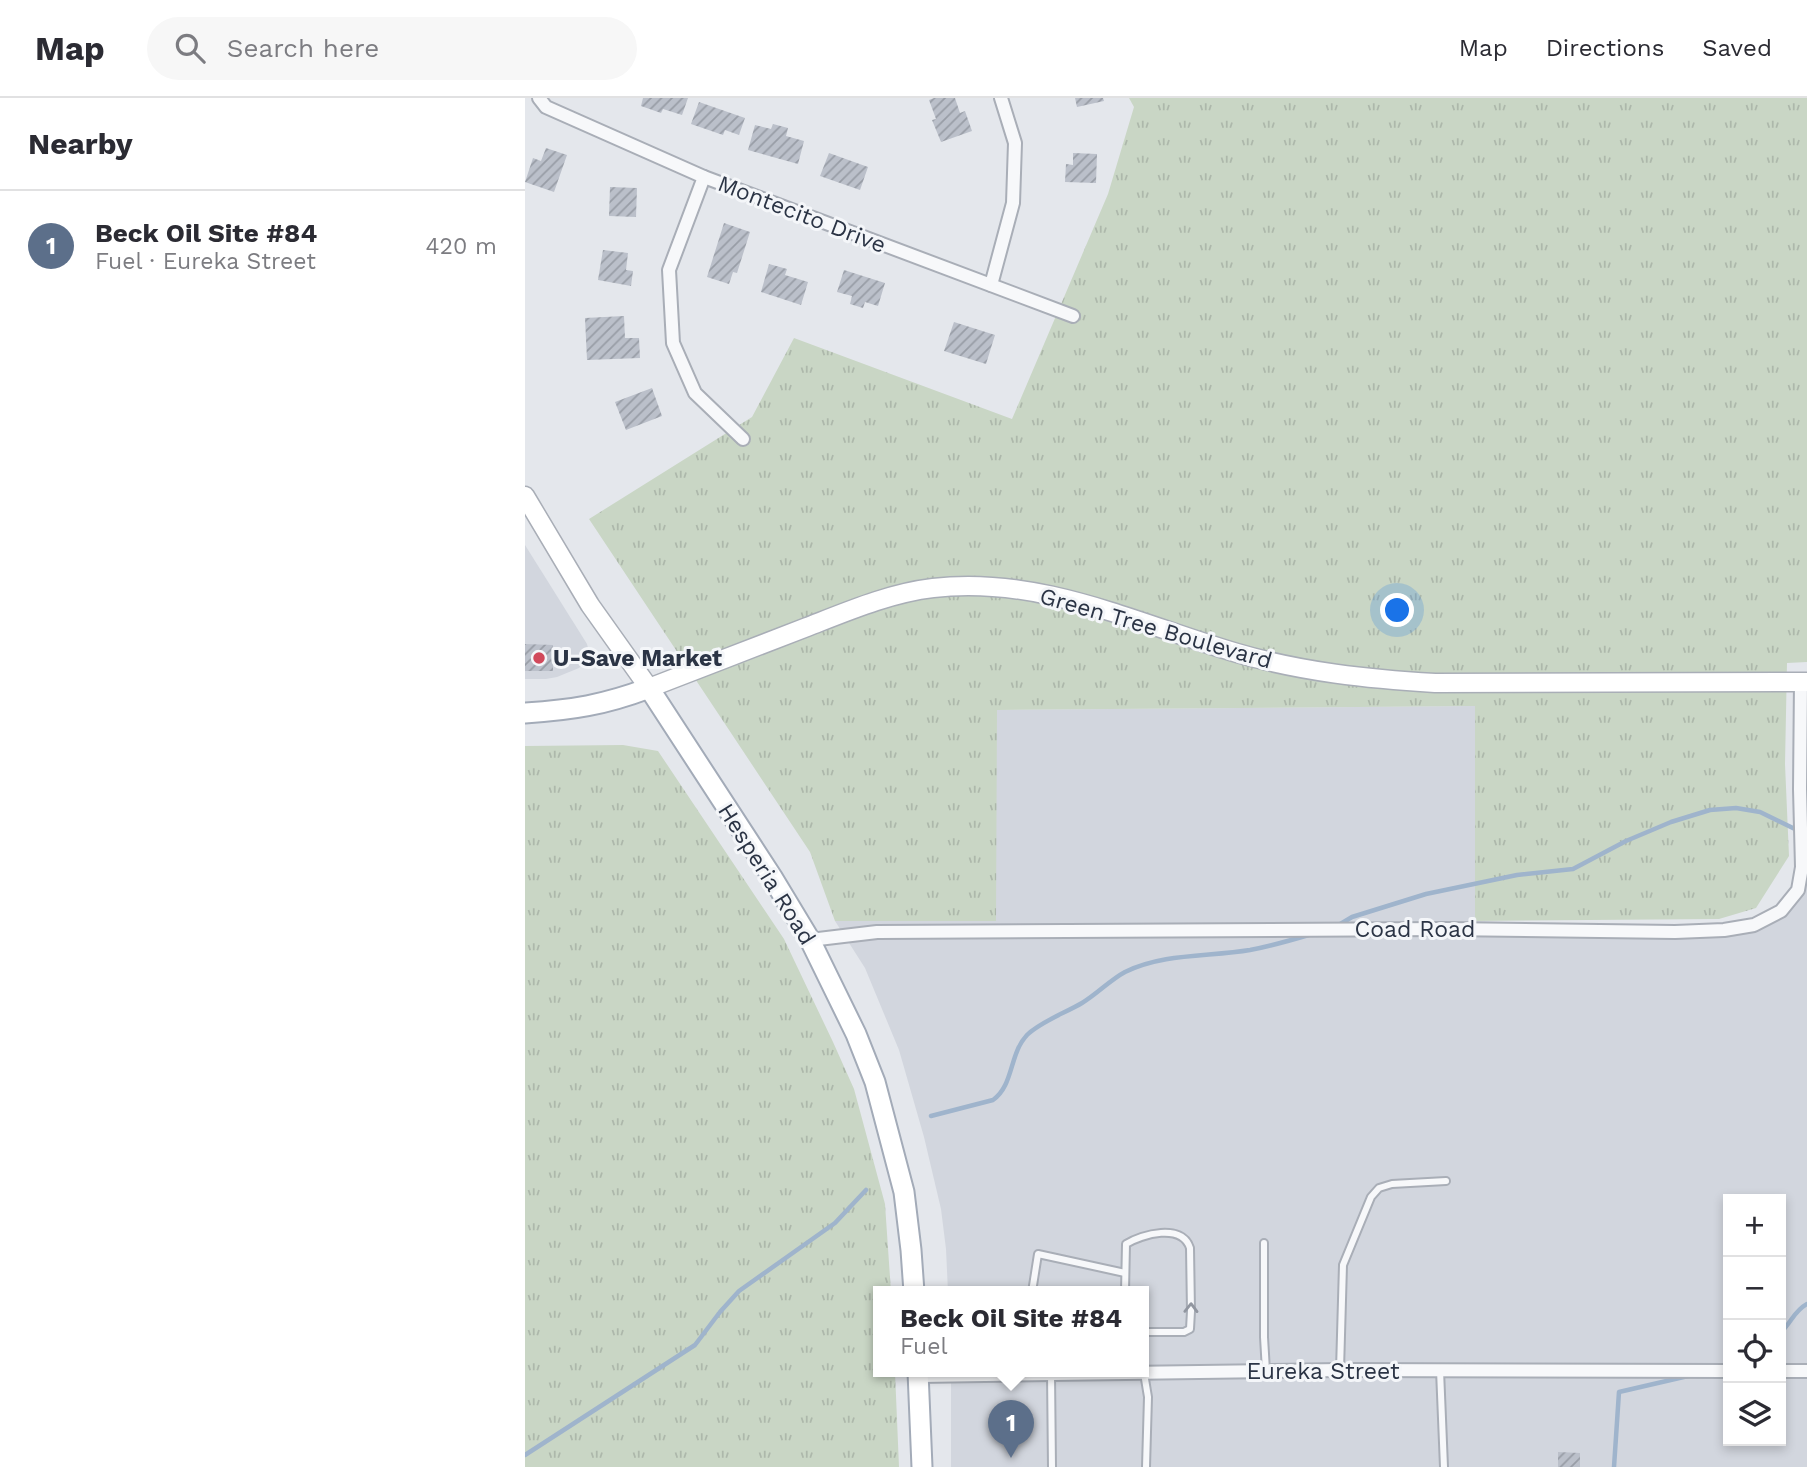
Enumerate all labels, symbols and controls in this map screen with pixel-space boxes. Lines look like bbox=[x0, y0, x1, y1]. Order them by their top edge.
search box bbox=[147, 17, 637, 80]
text: Map bbox=[35, 29, 105, 68]
icon: search bbox=[171, 29, 209, 67]
text: Search here bbox=[227, 33, 379, 63]
text: Map bbox=[1459, 34, 1508, 62]
text: Directions bbox=[1546, 34, 1664, 62]
text: Saved bbox=[1702, 34, 1772, 62]
text: Nearby bbox=[28, 126, 133, 161]
street label: Montecito Drive bbox=[714, 170, 890, 259]
text: Beck Oil Site #84 bbox=[95, 218, 317, 248]
text: 1 bbox=[46, 233, 56, 260]
text: 420 m bbox=[425, 233, 497, 260]
text: Fuel · Eureka Street bbox=[95, 248, 316, 275]
street label: Green Tree Boulevard bbox=[1037, 582, 1275, 675]
your location bbox=[1380, 593, 1414, 627]
place label: U-Save Market bbox=[553, 645, 722, 672]
marker: U-Save Market bbox=[531, 650, 547, 666]
street label: Hesperia Road bbox=[712, 799, 821, 950]
street label: Coad Road bbox=[1354, 916, 1476, 943]
map controls bbox=[1723, 1194, 1786, 1446]
button: + bbox=[1723, 1194, 1786, 1257]
button: − bbox=[1723, 1257, 1786, 1320]
popup bbox=[873, 1286, 1149, 1377]
one-way arrow bbox=[1183, 1302, 1199, 1312]
text: Beck Oil Site #84 bbox=[900, 1303, 1122, 1333]
button: locate bbox=[1723, 1320, 1786, 1383]
text: Fuel bbox=[900, 1333, 947, 1360]
street label: Eureka Street bbox=[1246, 1358, 1400, 1385]
button: layers bbox=[1723, 1383, 1786, 1446]
pin: 1 bbox=[988, 1400, 1034, 1458]

